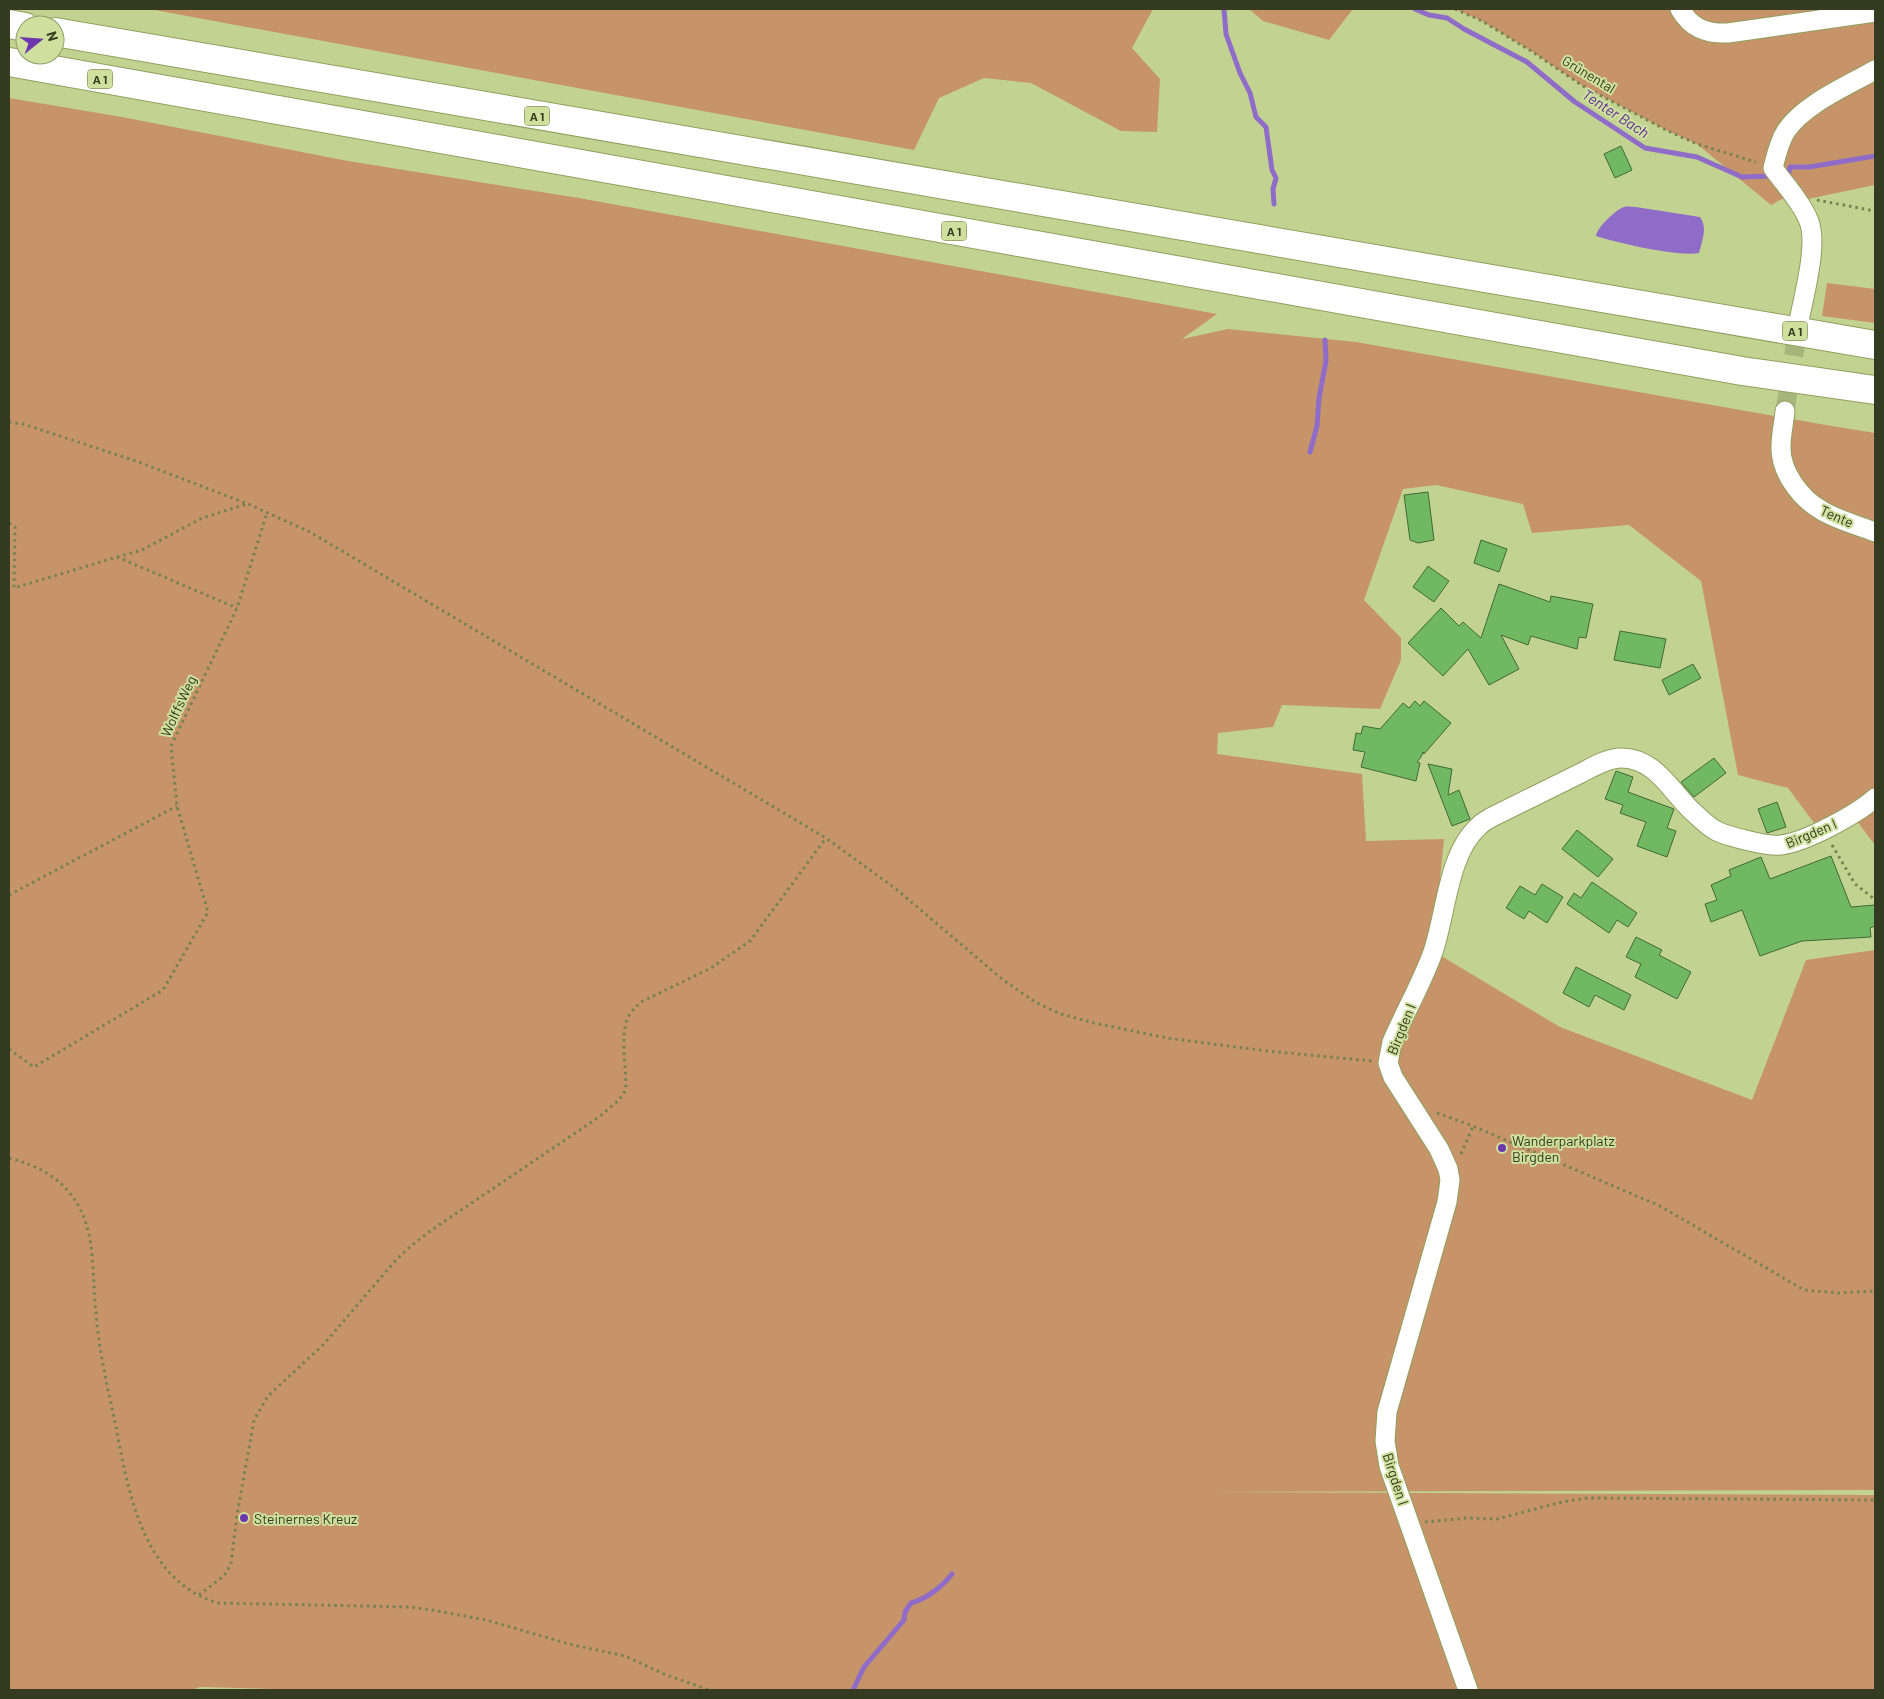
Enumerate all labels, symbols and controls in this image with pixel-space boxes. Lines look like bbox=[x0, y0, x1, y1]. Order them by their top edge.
north arrow bbox=[15, 15, 65, 65]
text: N bbox=[43, 29, 62, 43]
street label: Grünental bbox=[1559, 51, 1619, 97]
road number: A 1 bbox=[88, 70, 112, 88]
water label: Tenter Bach bbox=[1579, 85, 1653, 141]
road number: A 1 bbox=[524, 106, 550, 125]
road number: A 1 bbox=[942, 222, 966, 240]
road number: A 1 bbox=[1782, 322, 1808, 341]
street label: Tente bbox=[1818, 501, 1856, 531]
street label: WolffsWeg bbox=[156, 673, 200, 739]
street label: Birgden I bbox=[1783, 815, 1839, 851]
street label: Birgden I bbox=[1383, 1001, 1419, 1057]
place label: Wanderparkplatz Birgden bbox=[1512, 1132, 1615, 1165]
marker: Wanderparkplatz Birgden bbox=[1496, 1142, 1508, 1154]
street label: Birgden I bbox=[1380, 1451, 1412, 1507]
place label: Steinernes Kreuz bbox=[254, 1510, 357, 1527]
marker: Steinernes Kreuz bbox=[238, 1512, 250, 1524]

